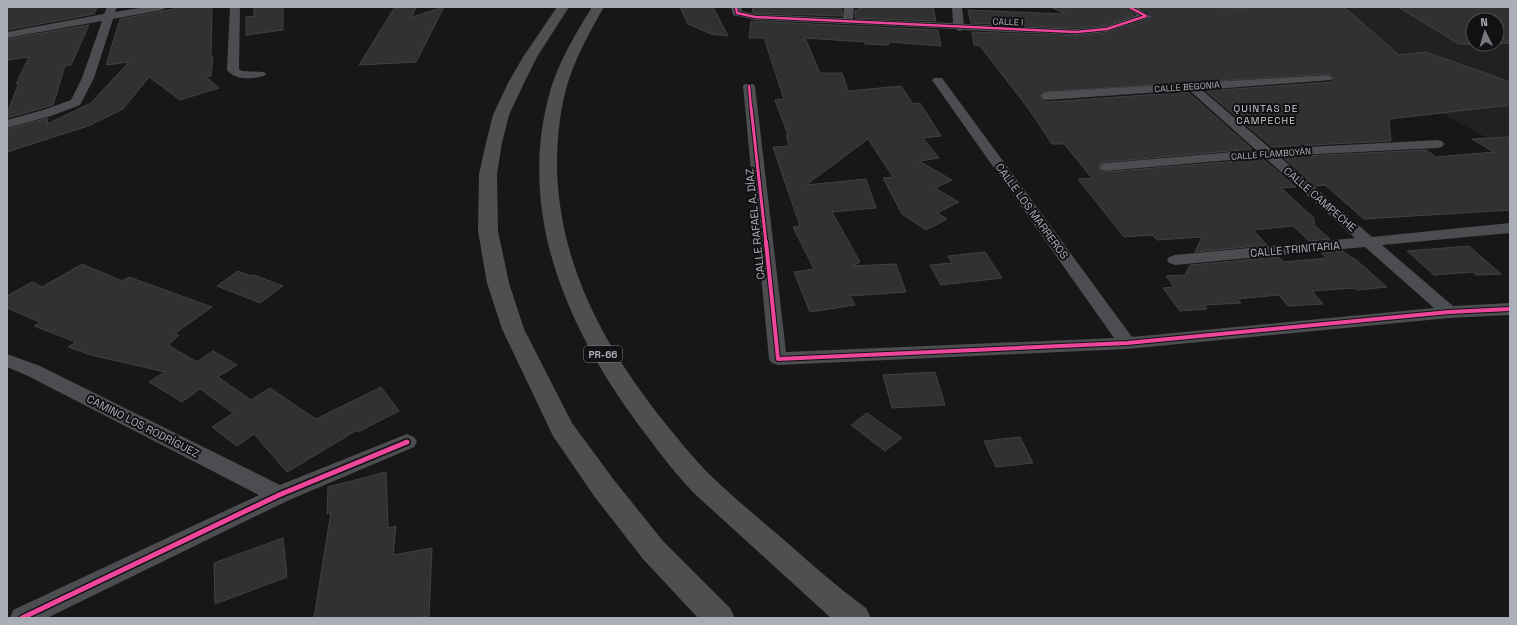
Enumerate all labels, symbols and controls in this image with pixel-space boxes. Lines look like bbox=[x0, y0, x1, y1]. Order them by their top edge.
north arrow bbox=[1465, 12, 1505, 52]
street label: CALLE I bbox=[992, 15, 1024, 29]
text: N bbox=[1480, 15, 1488, 29]
street label: CALLE BEGONIA bbox=[1154, 79, 1220, 95]
district label: QUINTAS DE CAMPECHE bbox=[1234, 102, 1298, 127]
street label: CALLE FLAMBOYÁN bbox=[1231, 145, 1311, 163]
street label: CALLE LOS MARREROS bbox=[992, 160, 1072, 262]
street label: CALLE CAMPECHE bbox=[1281, 164, 1359, 234]
street label: CALLE RAFAEL A. DÍAZ bbox=[742, 168, 768, 280]
street label: CALLE TRINITARIA bbox=[1250, 238, 1340, 260]
road number: PR-66 bbox=[584, 346, 622, 362]
street label: CAMINO LOS RODRÍGUEZ bbox=[84, 392, 202, 460]

